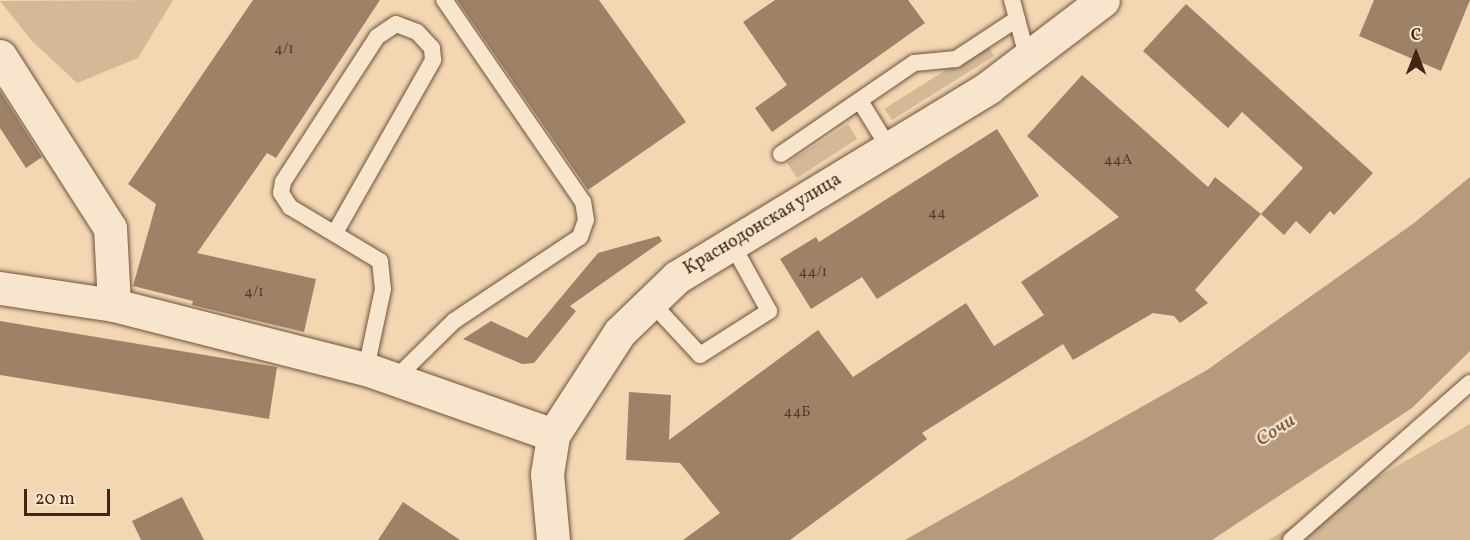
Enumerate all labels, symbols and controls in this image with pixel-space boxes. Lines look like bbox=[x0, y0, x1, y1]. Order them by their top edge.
north arrow bbox=[1386, 24, 1446, 84]
text: С bbox=[1411, 25, 1421, 47]
house number: 4/1 bbox=[274, 41, 294, 59]
house number: 44А bbox=[1104, 152, 1132, 170]
street label: Краснодонская улица bbox=[680, 169, 846, 281]
house number: 44 bbox=[928, 205, 946, 223]
house number: 44/1 bbox=[799, 264, 827, 282]
house number: 4/1 bbox=[244, 284, 264, 302]
house number: 44Б bbox=[783, 404, 811, 422]
water label: Сочи bbox=[1252, 409, 1300, 453]
scale bar bbox=[27, 477, 112, 515]
text: 20 m bbox=[35, 487, 75, 512]

